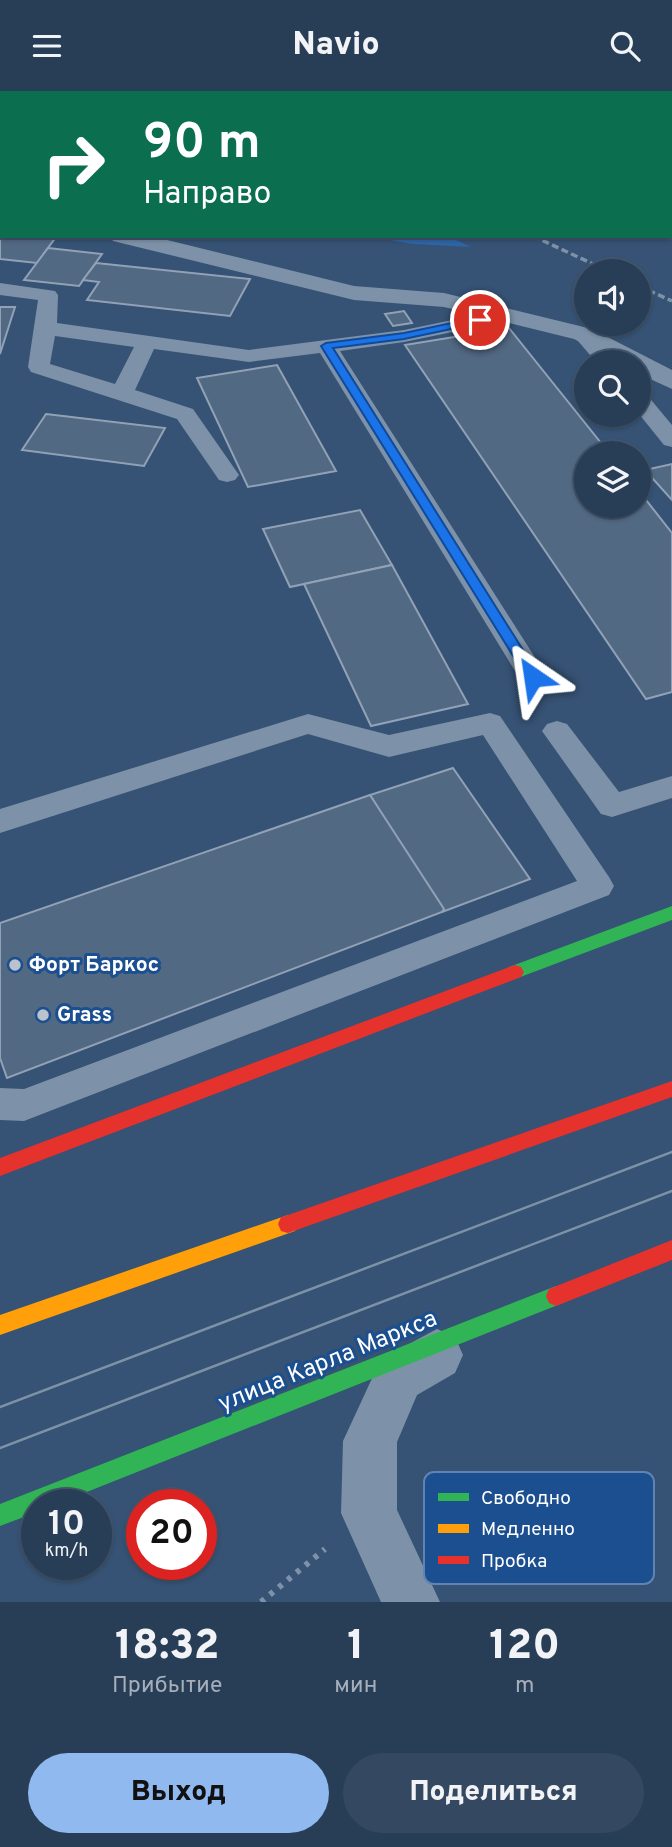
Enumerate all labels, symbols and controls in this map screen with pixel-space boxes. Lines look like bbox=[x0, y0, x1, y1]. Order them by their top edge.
text: Navio bbox=[292, 26, 380, 66]
icon: menu bbox=[28, 27, 66, 65]
icon: search bbox=[606, 27, 644, 65]
text: 90 m bbox=[143, 114, 261, 176]
icon: right bbox=[28, 119, 119, 210]
text: Направо bbox=[143, 175, 271, 215]
map controls bbox=[574, 259, 651, 518]
button: sound bbox=[574, 259, 651, 336]
pin bbox=[450, 290, 510, 350]
icon: arrive bbox=[461, 301, 499, 339]
button: search bbox=[574, 350, 651, 427]
button: layers bbox=[574, 441, 651, 518]
position arrow bbox=[496, 640, 570, 714]
place label: Форт Баркос bbox=[29, 952, 159, 979]
marker: Форт Баркос bbox=[7, 957, 23, 973]
place label: Grass bbox=[57, 1002, 112, 1029]
marker: Grass bbox=[35, 1007, 51, 1023]
street label: улица Карла Маркса bbox=[214, 1304, 442, 1420]
legend bbox=[424, 1472, 654, 1584]
text: Свободно bbox=[481, 1487, 571, 1511]
speed limit sign: 20 bbox=[126, 1489, 217, 1580]
text: 10 bbox=[48, 1503, 85, 1547]
text: Медленно bbox=[481, 1518, 575, 1542]
text: km/h bbox=[45, 1540, 88, 1563]
text: Пробка bbox=[481, 1550, 547, 1574]
text: 18:32 bbox=[115, 1621, 219, 1674]
text: 1 bbox=[347, 1621, 364, 1674]
text: 120 bbox=[489, 1621, 560, 1674]
text: Прибытие bbox=[112, 1672, 222, 1701]
text: мин bbox=[334, 1672, 377, 1701]
text: m bbox=[515, 1672, 534, 1701]
button: Выход bbox=[28, 1753, 329, 1833]
button: Поделиться bbox=[343, 1753, 644, 1833]

